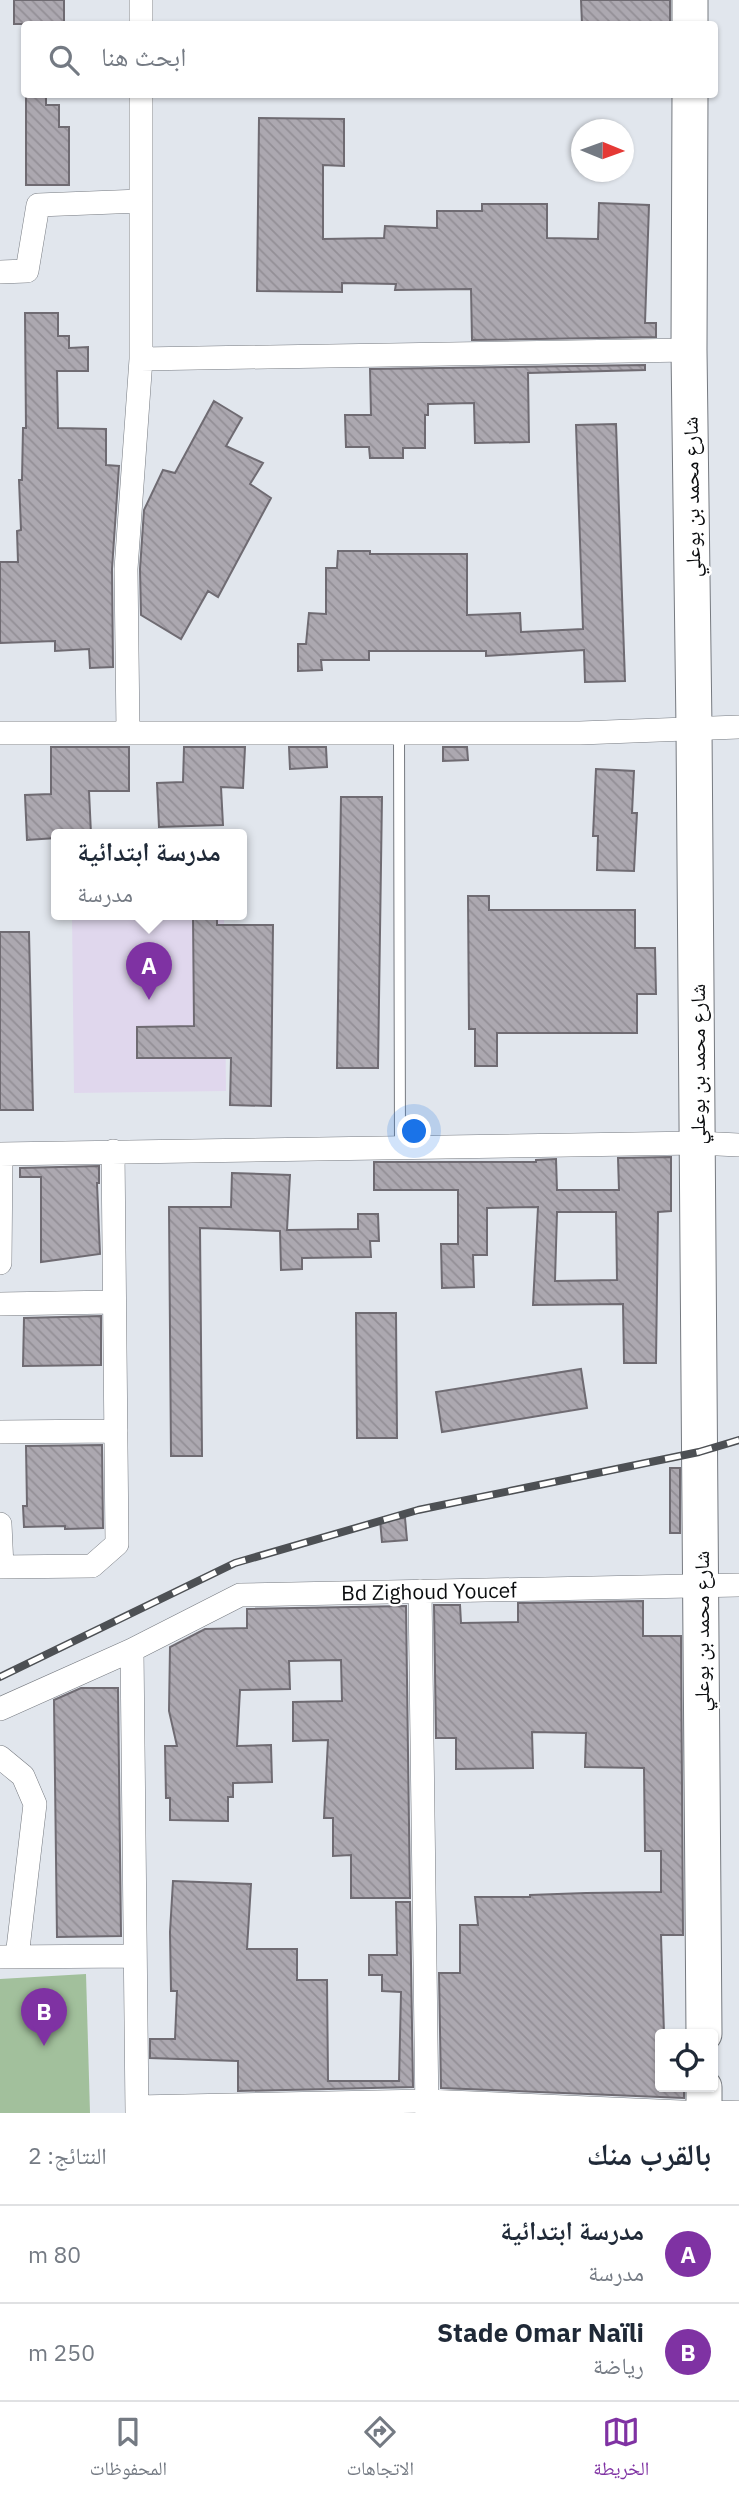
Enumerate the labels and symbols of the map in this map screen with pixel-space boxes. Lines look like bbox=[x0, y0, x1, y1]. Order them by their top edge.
north arrow bbox=[571, 119, 634, 182]
street label: شارع محمد بن بوعلي bbox=[676, 416, 710, 578]
pin: A bbox=[126, 942, 172, 1000]
street label: شارع محمد بن بوعلي bbox=[683, 984, 714, 1144]
your location bbox=[397, 1114, 431, 1148]
street label: شارع محمد بن بوعلي bbox=[687, 1551, 718, 1711]
street label: Bd Zighoud Youcef bbox=[341, 1575, 517, 1607]
pin: B bbox=[21, 1988, 67, 2046]

